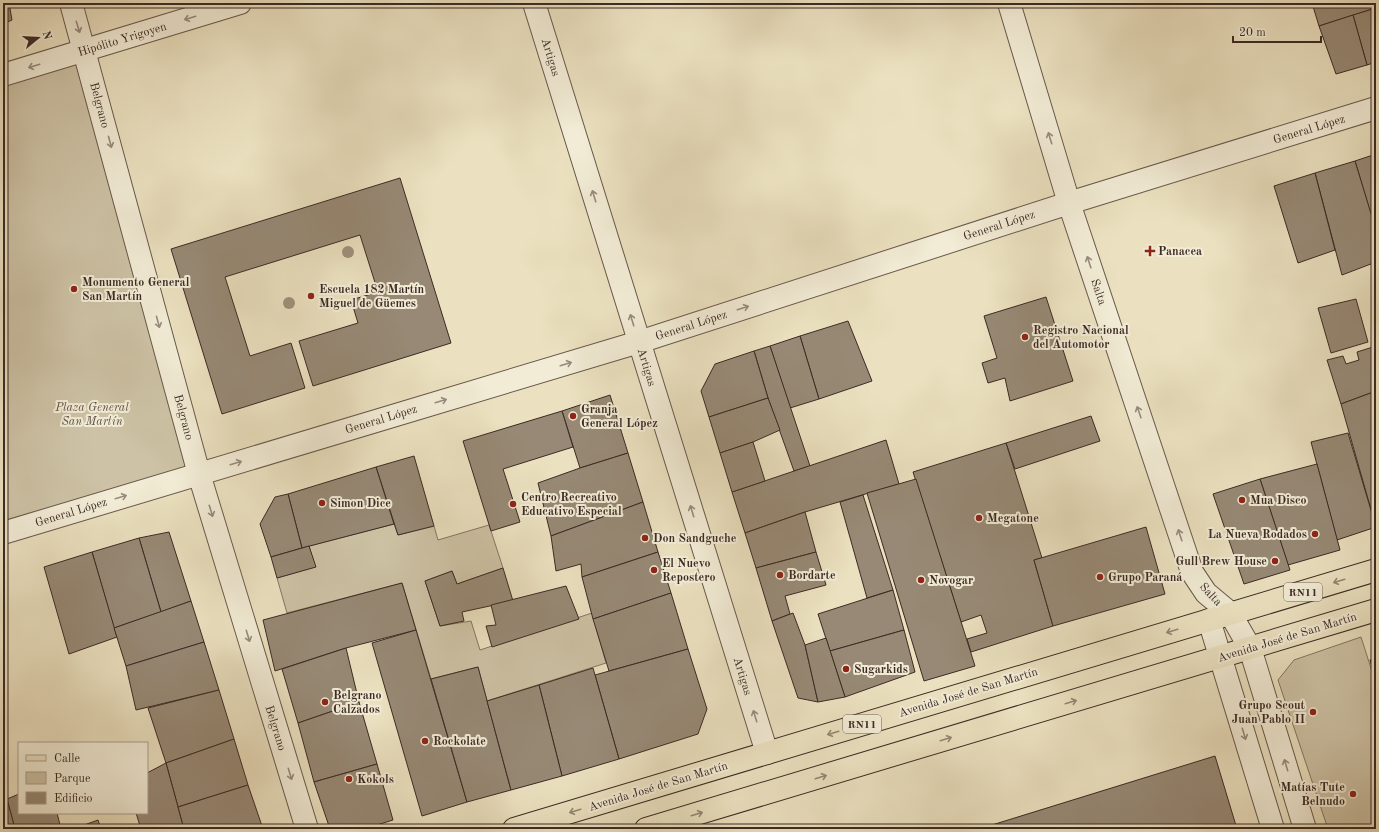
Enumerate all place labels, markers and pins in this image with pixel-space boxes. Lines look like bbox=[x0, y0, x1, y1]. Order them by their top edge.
marker: Panacea bbox=[1145, 246, 1155, 256]
place label: Panacea bbox=[1158, 246, 1202, 258]
place label: Monumento General San Martín bbox=[82, 277, 190, 303]
marker: Monumento General San Martín bbox=[69, 284, 79, 294]
place label: Escuela 182 Martín Miguel de Güemes bbox=[319, 284, 425, 310]
marker: Escuela 182 Martín Miguel de Güemes bbox=[306, 291, 316, 301]
place label: Registro Nacional del Automotor bbox=[1033, 325, 1129, 351]
marker: Registro Nacional del Automotor bbox=[1020, 332, 1030, 342]
place label: Granja General López bbox=[581, 404, 658, 430]
marker: Granja General López bbox=[568, 411, 578, 421]
place label: Centro Recreativo Educativo Especial bbox=[521, 492, 622, 518]
marker: Mua Disco bbox=[1237, 495, 1247, 505]
place label: Mua Disco bbox=[1250, 495, 1307, 507]
marker: Simon Dice bbox=[317, 498, 327, 508]
place label: Simon Dice bbox=[330, 498, 391, 510]
marker: Centro Recreativo Educativo Especial bbox=[508, 499, 518, 509]
marker: Megatone bbox=[974, 513, 984, 523]
place label: Megatone bbox=[987, 513, 1039, 525]
place label: La Nueva Rodados bbox=[1208, 529, 1307, 541]
marker: La Nueva Rodados bbox=[1310, 529, 1320, 539]
marker: Don Sandguche bbox=[640, 533, 650, 543]
place label: Don Sandguche bbox=[653, 533, 737, 545]
place label: Gull Brew House bbox=[1176, 556, 1267, 568]
marker: Gull Brew House bbox=[1270, 556, 1280, 566]
place label: El Nuevo Repostero bbox=[662, 558, 715, 584]
marker: El Nuevo Repostero bbox=[649, 565, 659, 575]
marker: Bordarte bbox=[775, 570, 785, 580]
place label: Bordarte bbox=[788, 570, 836, 582]
marker: Grupo Paraná bbox=[1095, 572, 1105, 582]
place label: Grupo Paraná bbox=[1108, 572, 1182, 584]
marker: Novogar bbox=[916, 575, 926, 585]
place label: Novogar bbox=[929, 575, 973, 587]
marker: Sugarkids bbox=[841, 664, 851, 674]
place label: Sugarkids bbox=[854, 664, 908, 676]
place label: Belgrano Calzados bbox=[333, 690, 382, 716]
marker: Belgrano Calzados bbox=[320, 697, 330, 707]
place label: Grupo Scout Juan Pablo II bbox=[1232, 700, 1306, 726]
marker: Grupo Scout Juan Pablo II bbox=[1308, 707, 1318, 717]
marker: Rockolate bbox=[420, 736, 430, 746]
place label: Rockolate bbox=[433, 736, 486, 748]
marker: Kokols bbox=[344, 774, 354, 784]
place label: Kokols bbox=[357, 774, 394, 786]
place label: Matías Tute Belnudo bbox=[1280, 782, 1345, 808]
marker: Matías Tute Belnudo bbox=[1348, 789, 1358, 799]

